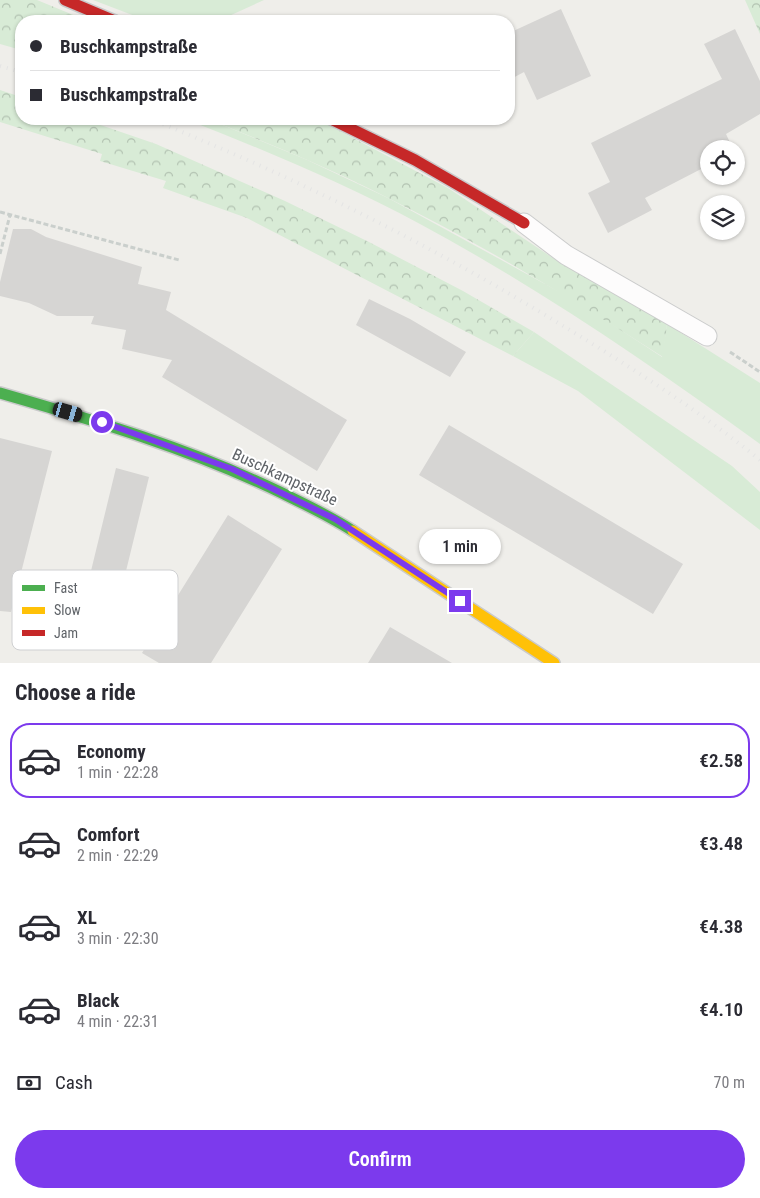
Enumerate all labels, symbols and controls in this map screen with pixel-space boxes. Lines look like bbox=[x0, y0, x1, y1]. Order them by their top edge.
text: Buschkampstraße bbox=[60, 35, 197, 58]
text: Buschkampstraße bbox=[60, 83, 197, 106]
map controls bbox=[700, 140, 745, 240]
button: locate bbox=[700, 140, 745, 185]
button: layers bbox=[700, 195, 745, 240]
car bbox=[51, 401, 84, 423]
route start bbox=[91, 411, 113, 433]
street label: Buschkampstraße bbox=[229, 444, 341, 510]
callout: 1 min bbox=[419, 528, 501, 564]
text: 1 min bbox=[442, 537, 478, 556]
legend bbox=[12, 570, 178, 650]
text: Fast bbox=[54, 580, 78, 596]
route end bbox=[449, 590, 471, 612]
text: Slow bbox=[54, 602, 81, 618]
text: Jam bbox=[54, 625, 78, 641]
text: Choose a ride bbox=[15, 680, 136, 705]
icon: car bbox=[17, 738, 62, 783]
text: Economy bbox=[77, 740, 146, 763]
text: €2.58 bbox=[699, 749, 743, 772]
text: 1 min · 22:28 bbox=[77, 763, 159, 782]
icon: car bbox=[17, 821, 62, 866]
text: Comfort bbox=[77, 823, 140, 846]
text: €3.48 bbox=[699, 832, 743, 855]
text: 2 min · 22:29 bbox=[77, 846, 159, 865]
icon: car bbox=[17, 904, 62, 949]
text: XL bbox=[77, 906, 97, 929]
text: €4.38 bbox=[699, 915, 743, 938]
text: 3 min · 22:30 bbox=[77, 929, 159, 948]
icon: car bbox=[17, 987, 62, 1032]
text: Black bbox=[77, 989, 119, 1012]
text: €4.10 bbox=[699, 998, 743, 1021]
text: 4 min · 22:31 bbox=[77, 1012, 159, 1031]
icon: cash bbox=[15, 1069, 43, 1097]
text: Cash bbox=[55, 1071, 93, 1094]
text: 70 m bbox=[713, 1073, 745, 1092]
button: Confirm bbox=[15, 1130, 745, 1188]

